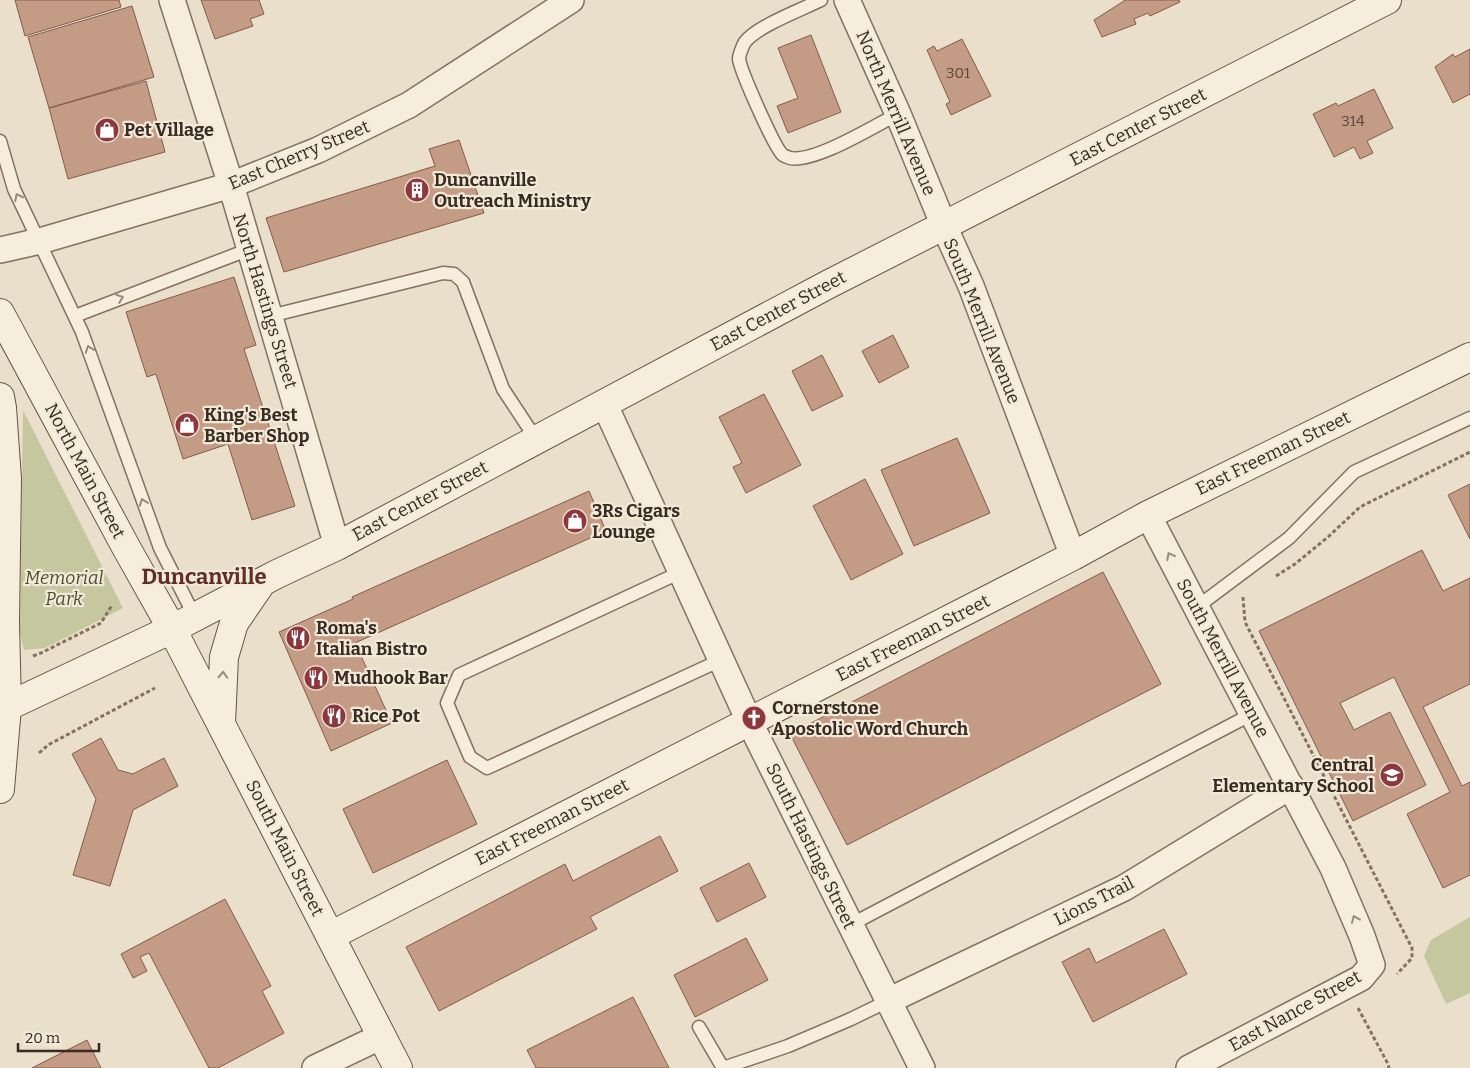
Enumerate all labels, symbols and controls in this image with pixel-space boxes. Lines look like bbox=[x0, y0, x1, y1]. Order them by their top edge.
street label: North Merrill Avenue bbox=[851, 27, 941, 199]
house number: 301 bbox=[946, 64, 970, 82]
street label: East Center Street bbox=[1066, 83, 1210, 171]
house number: 314 bbox=[1341, 112, 1365, 130]
street label: East Cherry Street bbox=[225, 115, 373, 195]
shop icon: Pet Village bbox=[94, 117, 120, 143]
place label: Pet Village bbox=[124, 119, 214, 141]
place label: Duncanville Outreach Ministry bbox=[434, 169, 592, 212]
building icon: Duncanville Outreach Ministry bbox=[404, 177, 430, 203]
one-way arrow bbox=[14, 193, 24, 202]
street label: North Hastings Street bbox=[228, 211, 302, 392]
street label: South Merrill Avenue bbox=[939, 235, 1025, 407]
street label: East Center Street bbox=[706, 266, 850, 356]
one-way arrow bbox=[116, 294, 124, 304]
one-way arrow bbox=[85, 346, 95, 354]
street label: North Main Street bbox=[40, 400, 130, 543]
place label: King's Best Barber Shop bbox=[204, 404, 309, 447]
street label: East Freeman Street bbox=[1192, 406, 1354, 500]
shop icon: King's Best Barber Shop bbox=[174, 412, 200, 438]
street label: East Center Street bbox=[348, 456, 492, 546]
one-way arrow bbox=[139, 499, 149, 507]
place label: 3Rs Cigars Lounge bbox=[592, 500, 680, 543]
shop icon: 3Rs Cigars Lounge bbox=[562, 508, 588, 534]
one-way arrow bbox=[1166, 553, 1176, 562]
district label: Duncanville bbox=[141, 563, 267, 590]
park label: Memorial Park bbox=[25, 567, 103, 610]
street label: South Merrill Avenue bbox=[1172, 575, 1274, 741]
street label: East Freeman Street bbox=[833, 590, 994, 686]
place label: Roma's Italian Bistro bbox=[316, 617, 427, 660]
restaurant icon: Roma's Italian Bistro bbox=[285, 625, 311, 651]
restaurant icon: Mudhook Bar bbox=[303, 665, 329, 691]
place label: Mudhook Bar bbox=[334, 667, 449, 689]
one-way arrow bbox=[218, 671, 229, 679]
place label: Cornerstone Apostolic Word Church bbox=[772, 697, 969, 740]
restaurant icon: Rice Pot bbox=[321, 703, 347, 729]
place label: Rice Pot bbox=[352, 705, 420, 727]
church icon: Cornerstone Apostolic Word Church bbox=[741, 705, 767, 731]
place label: Central Elementary School bbox=[1212, 754, 1374, 797]
street label: South Hastings Street bbox=[761, 759, 861, 933]
school or university icon: Central Elementary School bbox=[1379, 762, 1405, 788]
street label: East Freeman Street bbox=[472, 774, 633, 870]
street label: South Main Street bbox=[241, 776, 329, 920]
street label: Lions Trail bbox=[1050, 871, 1138, 931]
one-way arrow bbox=[1351, 915, 1362, 924]
street label: East Nance Street bbox=[1225, 965, 1365, 1056]
scale bar bbox=[18, 1020, 99, 1052]
text: 20 m bbox=[25, 1029, 61, 1047]

